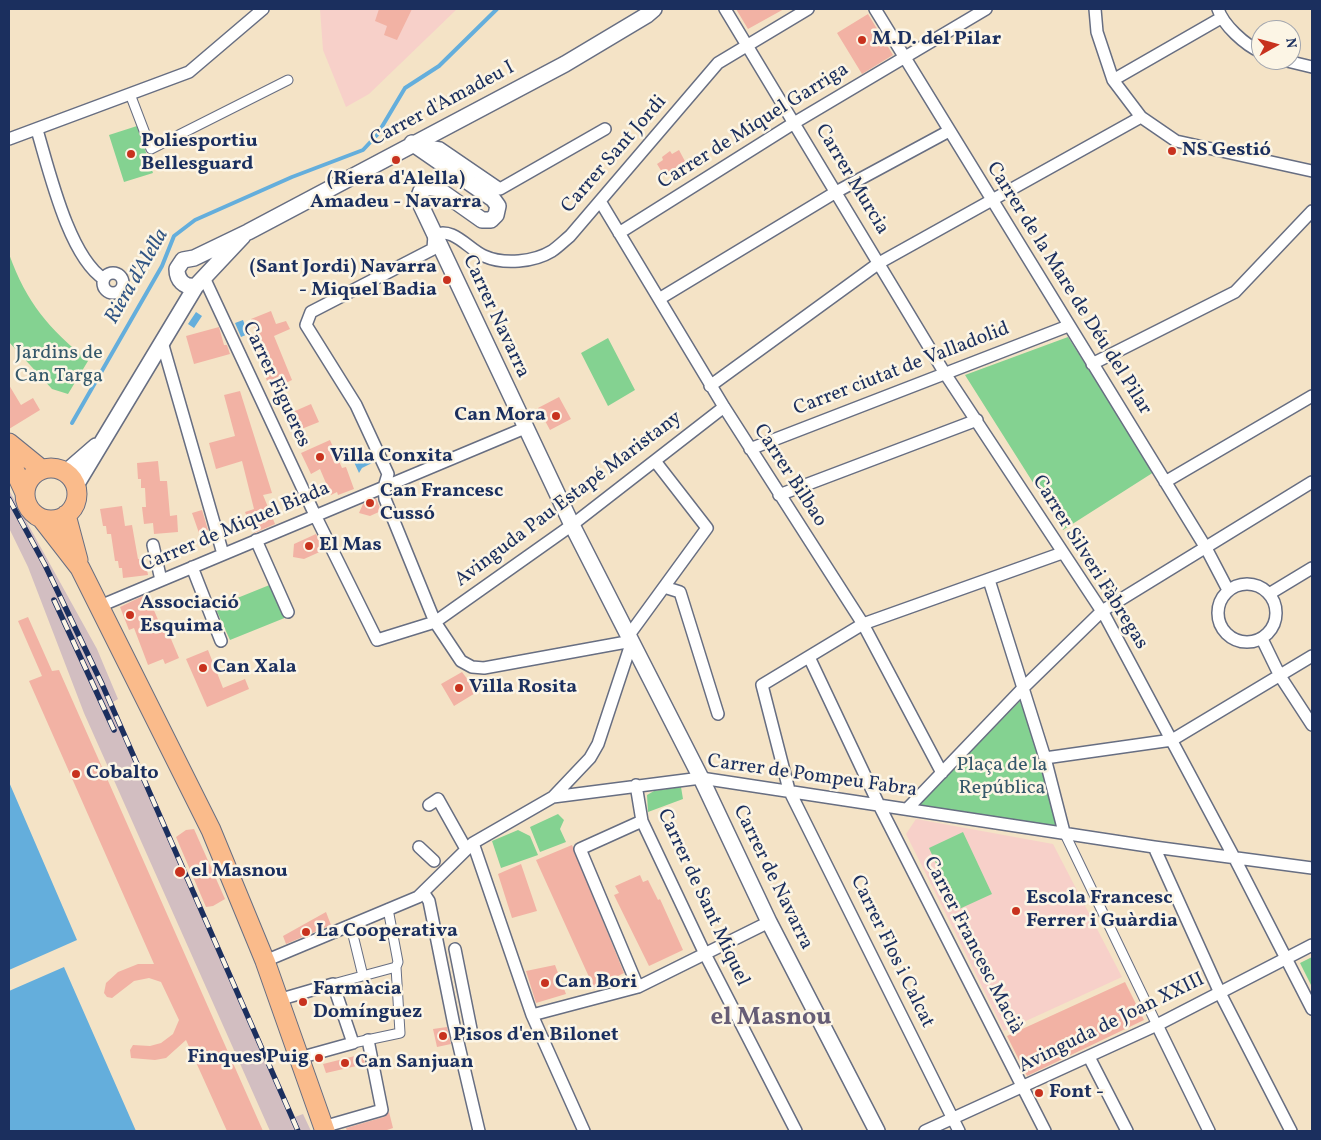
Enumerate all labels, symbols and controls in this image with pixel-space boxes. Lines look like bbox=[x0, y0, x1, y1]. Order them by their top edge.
north arrow bbox=[1251, 20, 1301, 70]
place label: M.D. del Pilar bbox=[872, 28, 1001, 52]
marker: M.D. del Pilar bbox=[856, 34, 868, 46]
text: N bbox=[1280, 37, 1300, 49]
street label: Carrer d'Amadeu I bbox=[367, 57, 519, 153]
street label: Carrer de Miquel Garriga bbox=[654, 58, 854, 196]
street label: Carrer Sant Jordi bbox=[557, 91, 673, 219]
street label: Carrer Murcia bbox=[809, 120, 893, 240]
place label: Poliesportiu Bellesguard bbox=[141, 130, 258, 177]
place label: NS Gestió bbox=[1182, 139, 1271, 163]
marker: NS Gestió bbox=[1166, 145, 1178, 157]
marker: Poliesportiu Bellesguard bbox=[125, 148, 137, 160]
marker: (Riera d'Alella) Amadeu - Navarra bbox=[390, 154, 402, 166]
street label: Carrer de la Mare de Déu del Pilar bbox=[980, 158, 1156, 420]
place label: (Riera d'Alella) Amadeu - Navarra bbox=[310, 168, 482, 215]
water label: Riera d'Alella bbox=[101, 225, 175, 329]
street label: Carrer Navarra bbox=[456, 252, 534, 382]
place label: (Sant Jordi) Navarra - Miquel Badia bbox=[250, 256, 437, 303]
marker: (Sant Jordi) Navarra - Miquel Badia bbox=[441, 274, 453, 286]
street label: Carrer Figueres bbox=[235, 318, 315, 452]
street label: Carrer ciutat de Valladolid bbox=[791, 318, 1013, 422]
park label: Jardins de Can Targa bbox=[15, 342, 103, 389]
place label: Can Mora bbox=[454, 404, 546, 428]
street label: Avinguda Pau Estapé Maristany bbox=[451, 407, 687, 593]
marker: Can Mora bbox=[550, 410, 562, 422]
street label: Carrer Bilbao bbox=[747, 420, 831, 532]
place label: Villa Conxita bbox=[330, 445, 453, 469]
marker: Villa Conxita bbox=[314, 451, 326, 463]
street label: Carrer Silveri Fàbregas bbox=[1026, 472, 1152, 654]
street label: Carrer de Miquel Biada bbox=[138, 477, 334, 579]
place label: Can Francesc Cussó bbox=[380, 480, 503, 527]
marker: Can Francesc Cussó bbox=[364, 497, 376, 509]
place label: El Mas bbox=[319, 534, 382, 558]
marker: El Mas bbox=[303, 540, 315, 552]
place label: Associació Esquima bbox=[140, 592, 239, 639]
marker: Associació Esquima bbox=[124, 609, 136, 621]
place label: Can Xala bbox=[213, 656, 297, 680]
marker: Can Xala bbox=[197, 662, 209, 674]
place label: Villa Rosita bbox=[469, 676, 577, 700]
marker: Villa Rosita bbox=[453, 682, 465, 694]
street label: Carrer de Pompeu Fabra bbox=[706, 750, 918, 804]
park label: Plaça de la República bbox=[956, 754, 1048, 801]
place label: Cobalto bbox=[86, 762, 159, 786]
marker: Cobalto bbox=[70, 768, 82, 780]
street label: Carrer de Navarra bbox=[727, 802, 817, 954]
street label: Carrer de Sant Miquel bbox=[650, 806, 754, 990]
street label: Carrer Francesc Macià bbox=[917, 853, 1027, 1039]
place label: el Masnou bbox=[191, 860, 288, 884]
marker: el Masnou bbox=[173, 865, 187, 879]
street label: Carrer Flos i Calcat bbox=[844, 872, 938, 1032]
place label: Escola Francesc Ferrer i Guàrdia bbox=[1026, 887, 1178, 934]
marker: Escola Francesc Ferrer i Guàrdia bbox=[1010, 905, 1022, 917]
place label: La Cooperativa bbox=[316, 920, 458, 944]
marker: La Cooperativa bbox=[300, 926, 312, 938]
street label: Avinguda de Joan XXIII bbox=[1015, 969, 1209, 1079]
place label: Can Bori bbox=[555, 971, 637, 995]
marker: Can Bori bbox=[539, 977, 551, 989]
place label: Farmàcia Domínguez bbox=[313, 978, 422, 1025]
marker: Farmàcia Domínguez bbox=[297, 996, 309, 1008]
district label: el Masnou bbox=[711, 1004, 831, 1034]
place label: Pisos d'en Bilonet bbox=[453, 1024, 618, 1048]
marker: Pisos d'en Bilonet bbox=[437, 1030, 449, 1042]
place label: Finques Puig bbox=[187, 1046, 309, 1070]
place label: Can Sanjuan bbox=[355, 1051, 474, 1075]
marker: Finques Puig bbox=[313, 1052, 325, 1064]
marker: Can Sanjuan bbox=[339, 1057, 351, 1069]
place label: Font - bbox=[1049, 1081, 1104, 1105]
marker: Font - bbox=[1033, 1087, 1045, 1099]

